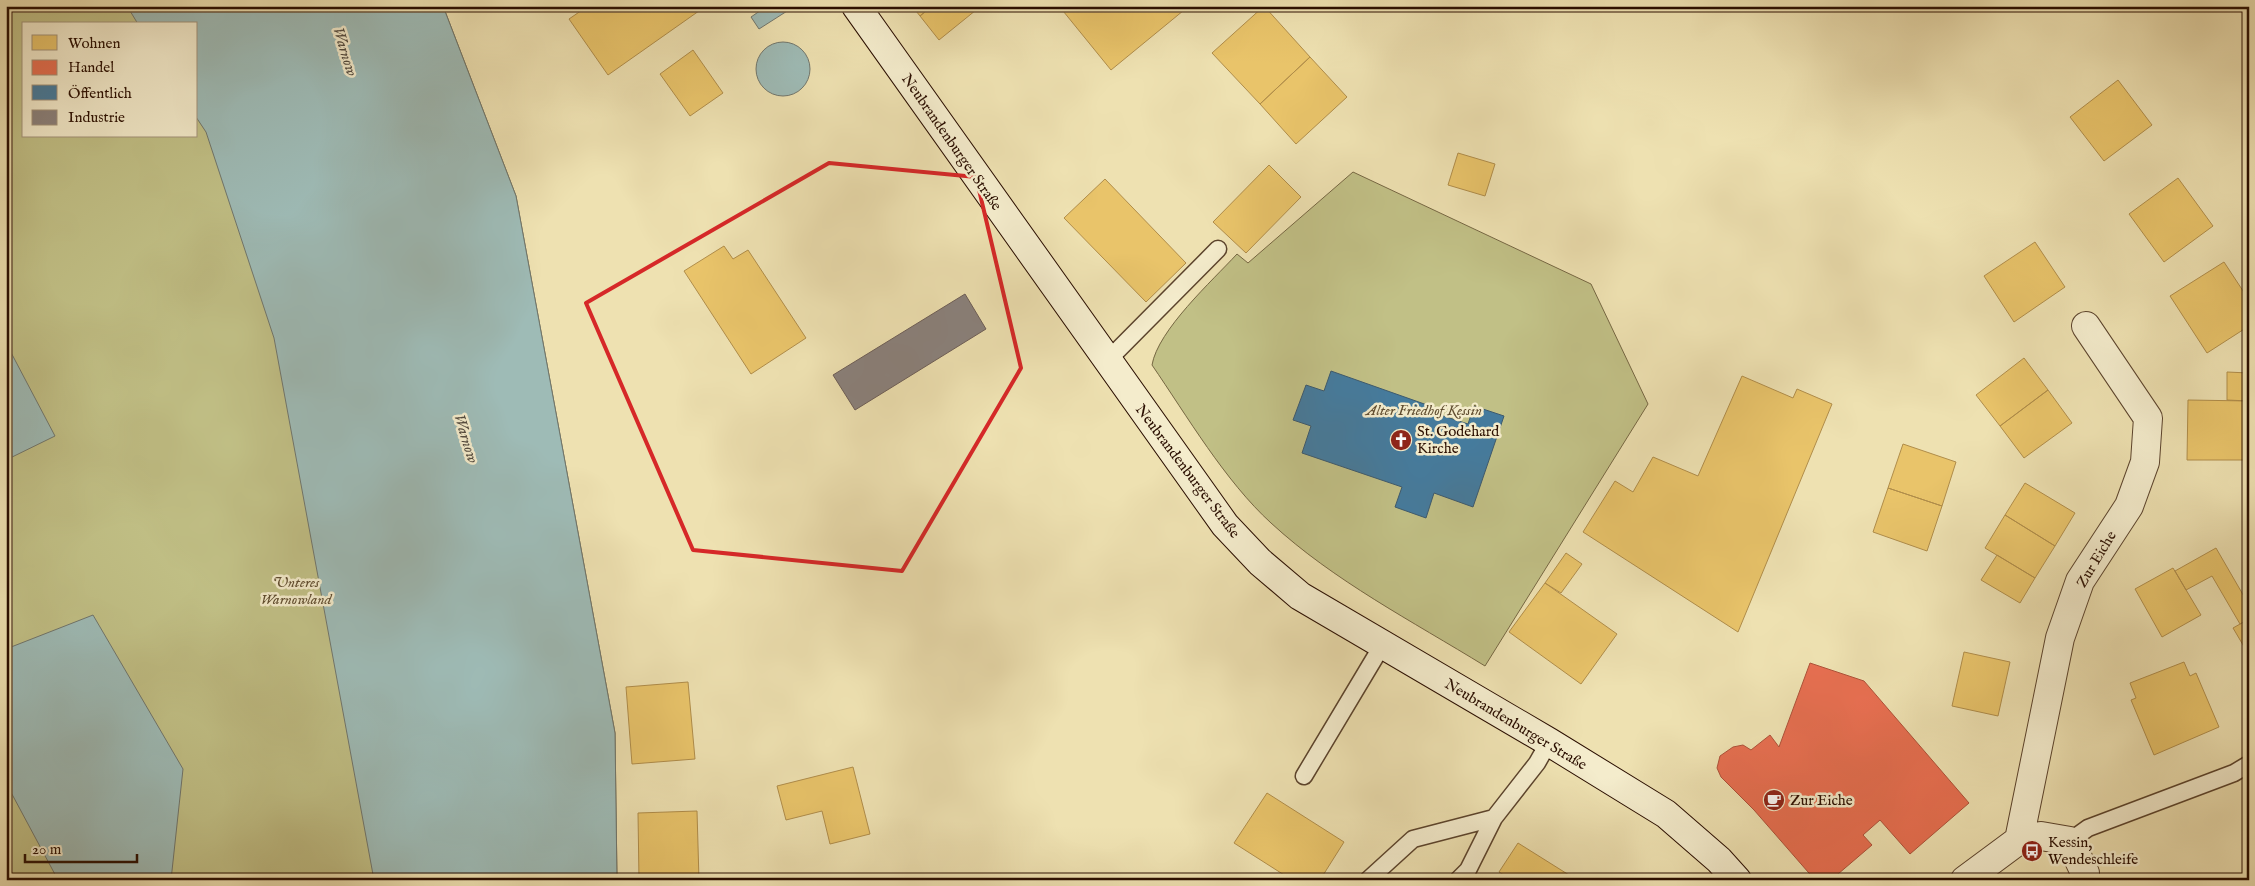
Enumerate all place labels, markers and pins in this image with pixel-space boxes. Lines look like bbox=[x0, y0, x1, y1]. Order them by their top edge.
place label: St. Godehard Kirche bbox=[1417, 422, 1500, 458]
church icon: St. Godehard Kirche bbox=[1389, 428, 1413, 452]
cafe icon: Zur Eiche bbox=[1762, 788, 1786, 812]
place label: Zur Eiche bbox=[1790, 791, 1853, 810]
place label: Kessin, Wendeschleife bbox=[2048, 833, 2138, 869]
bus stop icon: Kessin, Wendeschleife bbox=[2020, 839, 2044, 863]

